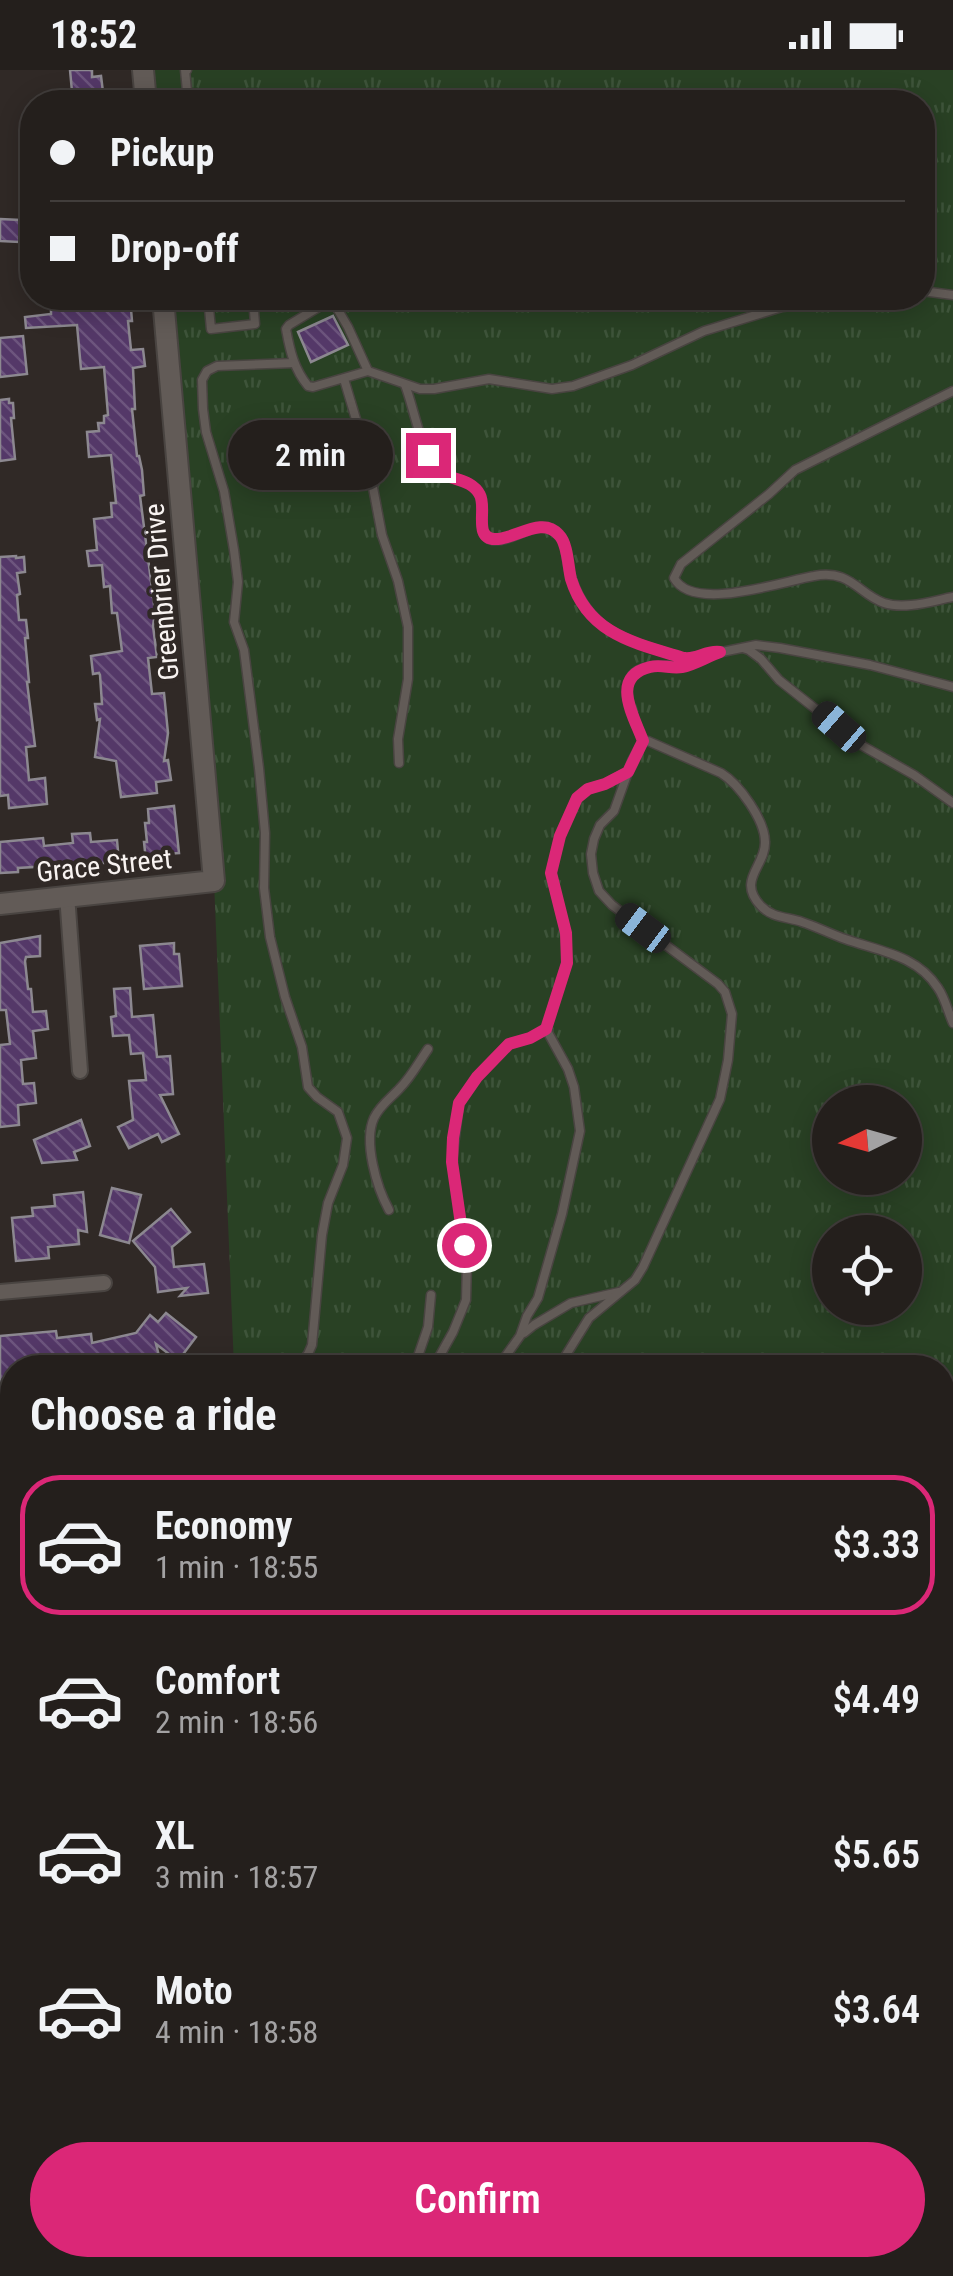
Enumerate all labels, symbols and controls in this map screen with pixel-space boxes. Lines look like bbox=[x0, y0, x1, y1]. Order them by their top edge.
text: 18:52 bbox=[50, 13, 137, 57]
text: Pickup bbox=[110, 131, 214, 175]
text: Drop-off bbox=[110, 227, 239, 271]
callout: 2 min bbox=[228, 420, 393, 490]
route end bbox=[406, 433, 451, 478]
text: 2 min bbox=[275, 436, 346, 474]
street label: Greenbrier Drive bbox=[137, 502, 186, 682]
car bbox=[807, 696, 871, 758]
street label: Grace Street bbox=[35, 842, 173, 889]
car bbox=[610, 898, 676, 958]
north arrow bbox=[812, 1085, 922, 1195]
map controls bbox=[812, 1085, 922, 1325]
button: locate bbox=[812, 1215, 922, 1325]
route start bbox=[442, 1223, 487, 1268]
text: Choose a ride bbox=[30, 1388, 277, 1441]
icon: car bbox=[35, 1500, 125, 1590]
text: Economy bbox=[155, 1504, 292, 1548]
text: $3.33 bbox=[833, 1523, 920, 1567]
text: 1 min · 18:55 bbox=[155, 1548, 318, 1586]
icon: car bbox=[35, 1655, 125, 1745]
text: Comfort bbox=[155, 1659, 280, 1703]
text: $4.49 bbox=[833, 1678, 920, 1722]
text: 2 min · 18:56 bbox=[155, 1703, 318, 1741]
icon: car bbox=[35, 1810, 125, 1900]
text: XL bbox=[155, 1814, 194, 1858]
text: $5.65 bbox=[833, 1833, 920, 1877]
text: 3 min · 18:57 bbox=[155, 1858, 318, 1896]
icon: car bbox=[35, 1965, 125, 2055]
text: Moto bbox=[155, 1969, 233, 2013]
text: $3.64 bbox=[833, 1988, 920, 2032]
text: 4 min · 18:58 bbox=[155, 2013, 318, 2051]
button: Confirm bbox=[30, 2142, 925, 2257]

